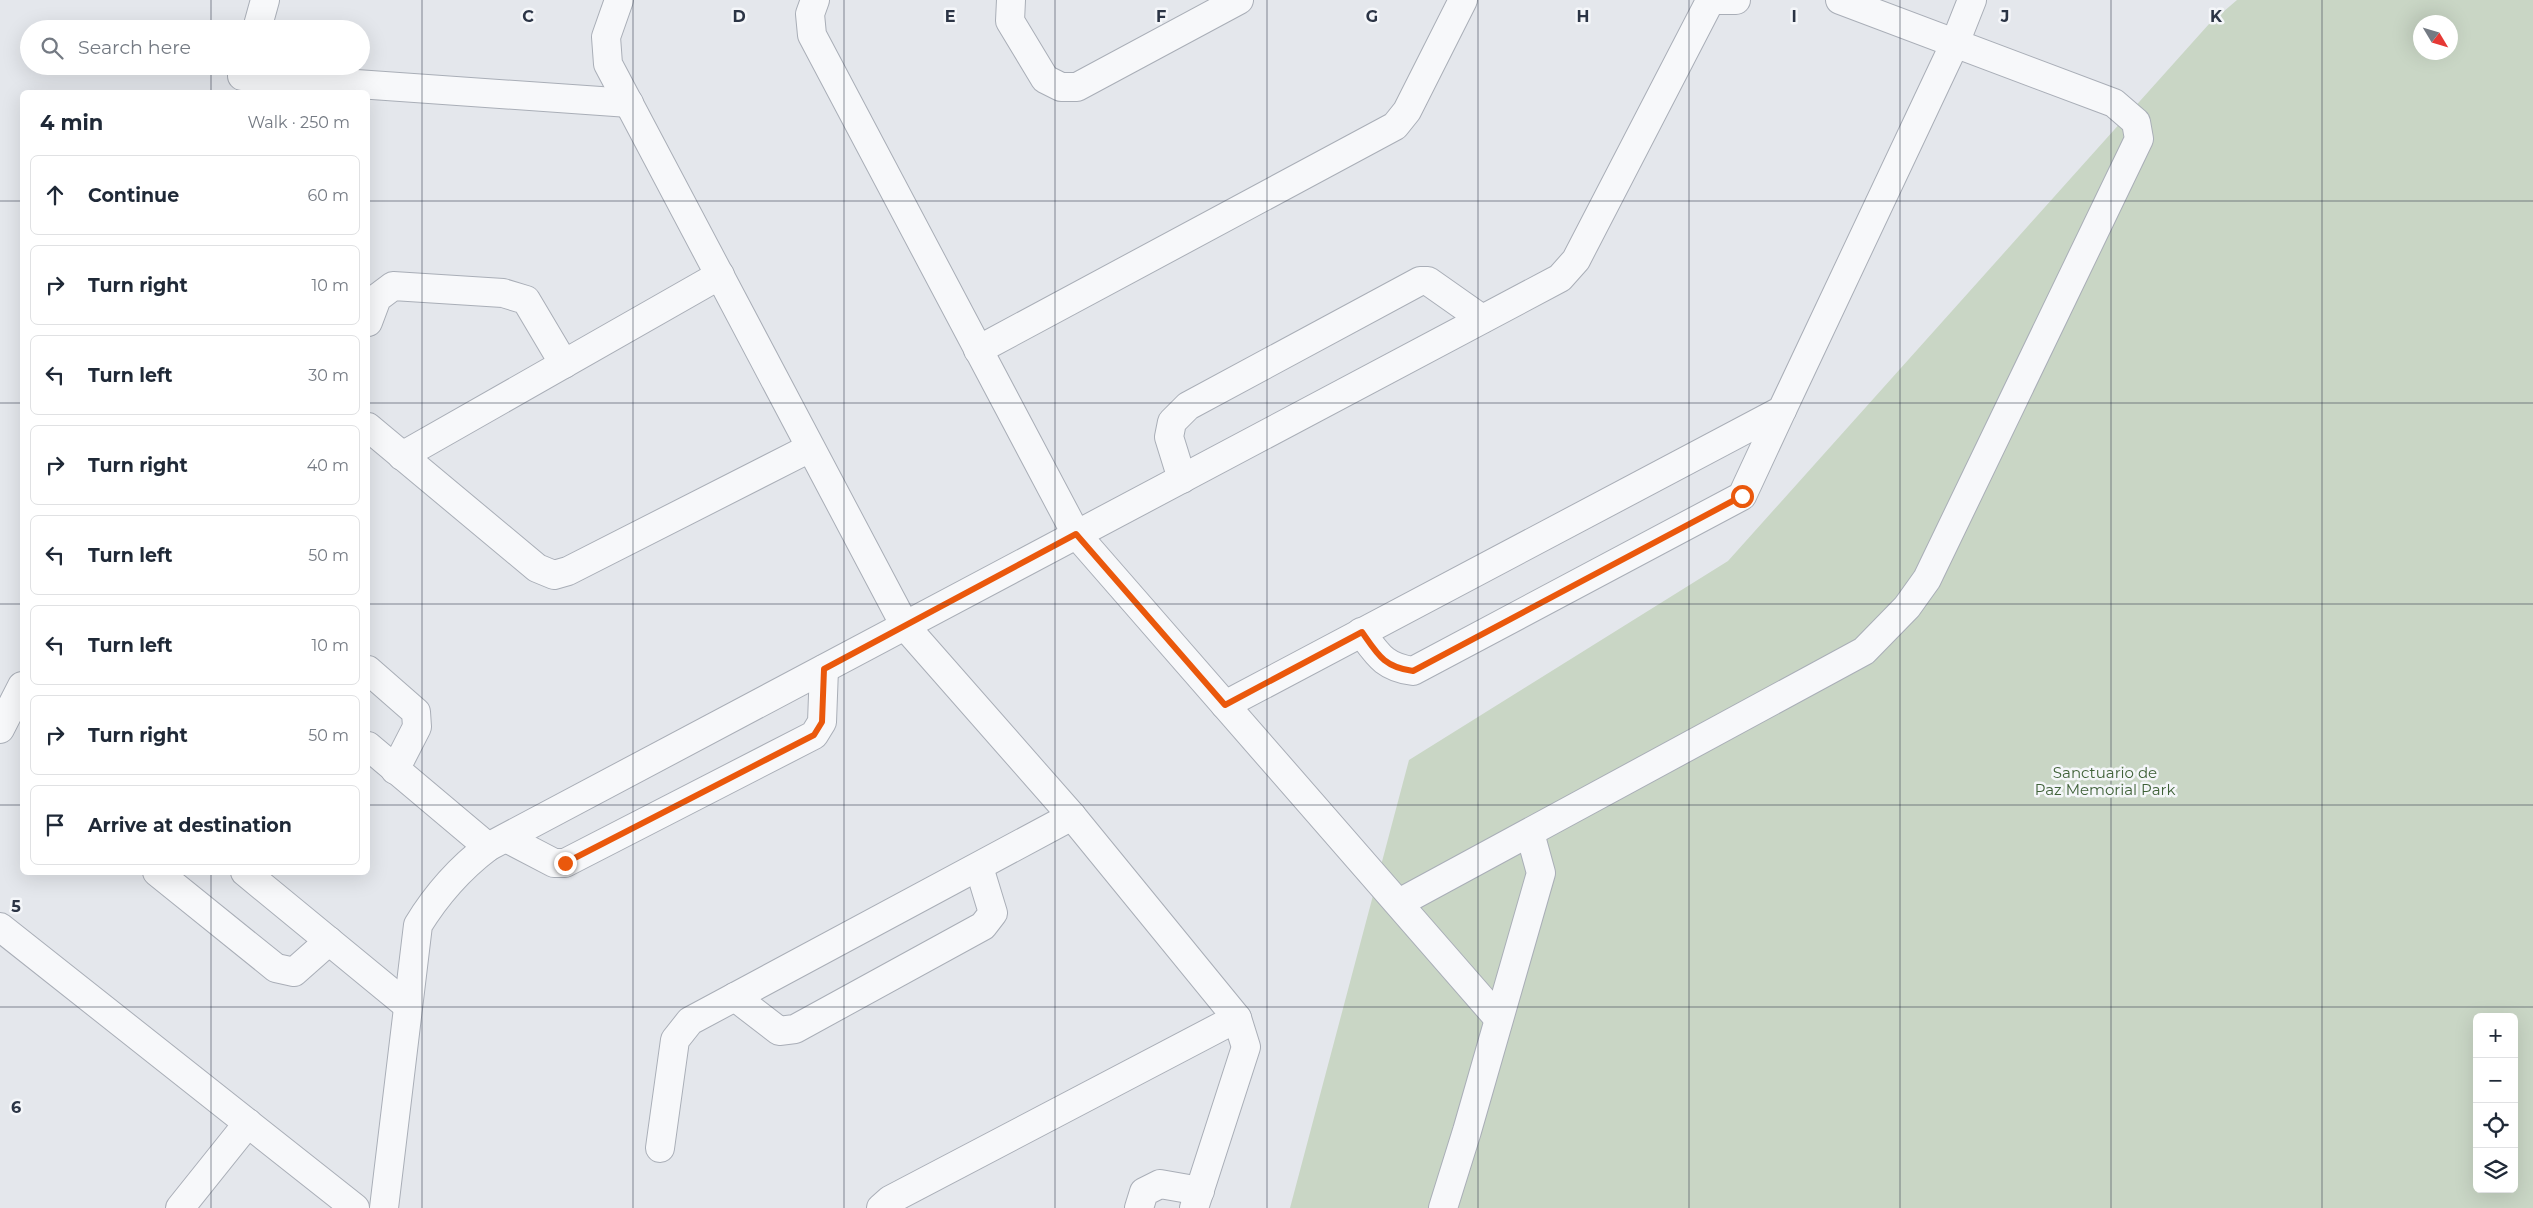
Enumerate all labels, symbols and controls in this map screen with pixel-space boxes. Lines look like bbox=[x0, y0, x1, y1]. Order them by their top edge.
text: C bbox=[522, 7, 534, 26]
text: D bbox=[732, 7, 746, 26]
text: E bbox=[945, 7, 955, 26]
text: F bbox=[1156, 7, 1166, 26]
text: G bbox=[1366, 7, 1378, 26]
text: H bbox=[1577, 7, 1589, 26]
text: I bbox=[1791, 7, 1797, 26]
text: J bbox=[2000, 7, 2009, 26]
text: K bbox=[2210, 7, 2223, 26]
north arrow bbox=[2413, 15, 2458, 60]
search box bbox=[20, 20, 370, 75]
icon: search bbox=[38, 34, 66, 62]
text: Search here bbox=[78, 36, 191, 59]
text: 4 min bbox=[40, 110, 103, 135]
text: Walk · 250 m bbox=[247, 113, 350, 132]
icon: ahead bbox=[41, 181, 69, 209]
text: Continue bbox=[88, 184, 179, 207]
text: 60 m bbox=[307, 186, 349, 205]
icon: right bbox=[41, 271, 69, 299]
text: Turn right bbox=[88, 274, 188, 297]
text: 10 m bbox=[311, 276, 349, 295]
icon: left bbox=[41, 361, 69, 389]
text: Turn left bbox=[88, 364, 173, 387]
text: 30 m bbox=[308, 366, 349, 385]
icon: right bbox=[41, 451, 69, 479]
text: Turn right bbox=[88, 454, 188, 477]
text: 40 m bbox=[307, 456, 349, 475]
route start bbox=[1731, 485, 1754, 508]
icon: left bbox=[41, 541, 69, 569]
text: Turn left bbox=[88, 544, 173, 567]
text: 50 m bbox=[308, 546, 349, 565]
icon: left bbox=[41, 631, 69, 659]
text: Turn left bbox=[88, 634, 173, 657]
text: 10 m bbox=[311, 636, 349, 655]
icon: right bbox=[41, 721, 69, 749]
text: Turn right bbox=[88, 724, 188, 747]
text: 50 m bbox=[308, 726, 349, 745]
park label: Sanctuario de Paz Memorial Park bbox=[2035, 763, 2175, 799]
icon: arrive bbox=[41, 811, 69, 839]
text: Arrive at destination bbox=[88, 814, 292, 837]
route end bbox=[554, 852, 577, 875]
text: 5 bbox=[11, 897, 21, 916]
map controls bbox=[2473, 1013, 2518, 1193]
button: + bbox=[2473, 1013, 2518, 1058]
button: − bbox=[2473, 1058, 2518, 1103]
text: 6 bbox=[11, 1098, 21, 1117]
button: locate bbox=[2473, 1103, 2518, 1148]
button: layers bbox=[2473, 1148, 2518, 1193]

